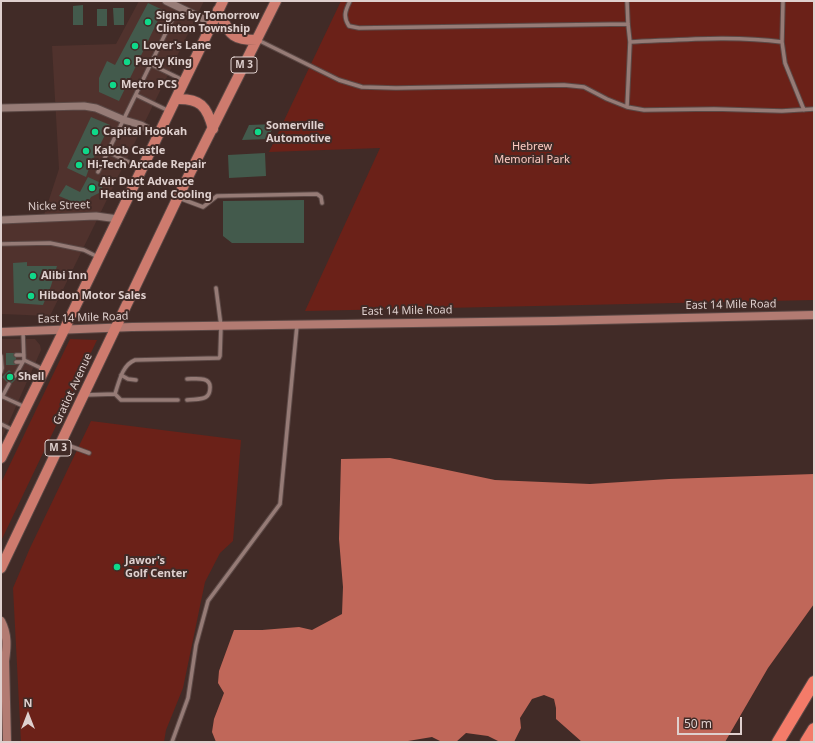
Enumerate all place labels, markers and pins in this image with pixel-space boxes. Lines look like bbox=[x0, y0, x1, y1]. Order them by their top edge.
place label: Signs by Tomorrow Clinton Township bbox=[156, 9, 259, 35]
marker: Signs by Tomorrow Clinton Township bbox=[143, 17, 153, 27]
place label: Lover's Lane bbox=[143, 39, 211, 53]
marker: Lover's Lane bbox=[130, 41, 140, 51]
place label: Party King bbox=[135, 55, 192, 69]
marker: Party King bbox=[122, 57, 132, 67]
place label: Metro PCS bbox=[121, 78, 177, 92]
marker: Metro PCS bbox=[108, 80, 118, 90]
place label: Somerville Automotive bbox=[266, 119, 331, 145]
place label: Capital Hookah bbox=[103, 125, 187, 139]
marker: Capital Hookah bbox=[90, 127, 100, 137]
marker: Somerville Automotive bbox=[253, 127, 263, 137]
place label: Kabob Castle bbox=[94, 144, 165, 158]
marker: Kabob Castle bbox=[81, 146, 91, 156]
place label: Hi-Tech Arcade Repair bbox=[87, 158, 206, 172]
marker: Hi-Tech Arcade Repair bbox=[74, 160, 84, 170]
place label: Air Duct Advance Heating and Cooling bbox=[100, 175, 212, 201]
marker: Air Duct Advance Heating and Cooling bbox=[87, 183, 97, 193]
place label: Alibi Inn bbox=[41, 269, 87, 283]
marker: Alibi Inn bbox=[28, 271, 38, 281]
place label: Hibdon Motor Sales bbox=[39, 289, 146, 303]
marker: Hibdon Motor Sales bbox=[26, 291, 36, 301]
place label: Shell bbox=[18, 370, 44, 384]
marker: Shell bbox=[5, 372, 15, 382]
place label: Jawor's Golf Center bbox=[125, 554, 187, 580]
marker: Jawor's Golf Center bbox=[112, 562, 122, 572]

